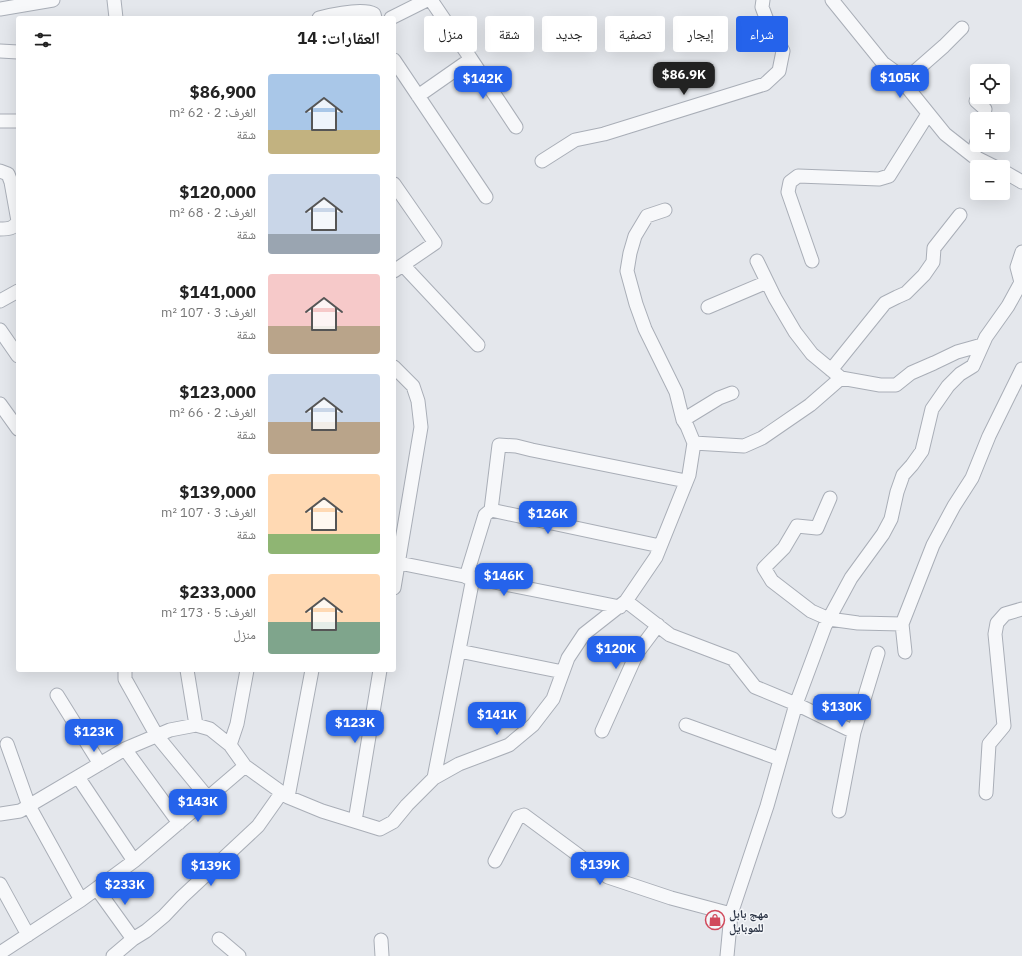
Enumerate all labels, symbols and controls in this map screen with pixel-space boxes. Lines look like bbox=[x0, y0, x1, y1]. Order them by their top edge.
chip: منزل bbox=[424, 16, 477, 52]
chip: شقة bbox=[485, 16, 534, 52]
chip: جديد bbox=[542, 16, 597, 52]
chip: تصفية bbox=[605, 16, 665, 52]
chip: إيجار bbox=[673, 16, 728, 52]
chip: شراء bbox=[736, 16, 788, 52]
text: العقارات: 14 bbox=[297, 27, 380, 49]
icon: filters bbox=[32, 29, 54, 51]
pin: $86.9K bbox=[651, 62, 717, 96]
map controls bbox=[970, 64, 1010, 200]
button: locate bbox=[970, 64, 1010, 104]
pin: $105K bbox=[872, 65, 928, 99]
pin: $142K bbox=[455, 66, 511, 100]
text: $86.9K bbox=[662, 66, 706, 83]
text: $105K bbox=[880, 69, 920, 86]
text: $142K bbox=[463, 70, 503, 87]
text: $86,900 bbox=[190, 81, 256, 103]
icon: home bbox=[300, 90, 348, 138]
text: الغرف: 2 · 62 m² bbox=[169, 104, 256, 121]
button: + bbox=[970, 112, 1010, 152]
text: شقة bbox=[237, 126, 256, 143]
button: − bbox=[970, 160, 1010, 200]
text: $120,000 bbox=[179, 181, 256, 203]
icon: home bbox=[300, 190, 348, 238]
text: الغرف: 2 · 68 m² bbox=[169, 204, 256, 221]
text: شقة bbox=[237, 226, 256, 243]
text: $141,000 bbox=[179, 281, 256, 303]
icon: home bbox=[300, 290, 348, 338]
text: الغرف: 3 · 107 m² bbox=[161, 304, 256, 321]
text: شقة bbox=[237, 326, 256, 343]
text: $123,000 bbox=[179, 381, 256, 403]
icon: home bbox=[300, 390, 348, 438]
text: الغرف: 2 · 66 m² bbox=[169, 404, 256, 421]
text: شقة bbox=[237, 426, 256, 443]
text: $139,000 bbox=[179, 481, 256, 503]
icon: home bbox=[300, 490, 348, 538]
pin: $126K bbox=[520, 501, 576, 535]
text: الغرف: 3 · 107 m² bbox=[161, 504, 256, 521]
text: $126K bbox=[528, 505, 568, 522]
text: شقة bbox=[237, 526, 256, 543]
pin: $146K bbox=[476, 563, 532, 597]
text: $146K bbox=[484, 567, 524, 584]
text: $233,000 bbox=[179, 581, 256, 603]
icon: home bbox=[300, 590, 348, 638]
text: الغرف: 5 · 173 m² bbox=[161, 604, 256, 621]
text: منزل bbox=[233, 626, 256, 643]
pin: $120K bbox=[588, 636, 644, 670]
text: $120K bbox=[596, 640, 636, 657]
pin: $130K bbox=[814, 694, 870, 728]
text: $130K bbox=[822, 698, 862, 715]
pin: $141K bbox=[469, 702, 525, 736]
text: $141K bbox=[477, 706, 517, 723]
pin: $123K bbox=[327, 710, 383, 744]
text: $123K bbox=[335, 714, 375, 731]
pin: $123K bbox=[66, 719, 122, 753]
text: $123K bbox=[74, 723, 114, 740]
pin: $143K bbox=[170, 789, 226, 823]
text: $143K bbox=[178, 793, 218, 810]
pin: $139K bbox=[572, 852, 628, 886]
pin: $139K bbox=[183, 853, 239, 887]
text: $139K bbox=[580, 856, 620, 873]
text: $139K bbox=[191, 857, 231, 874]
pin: $233K bbox=[97, 872, 153, 906]
text: $233K bbox=[105, 876, 145, 893]
place label: مهج بابل للموبايل bbox=[729, 906, 769, 936]
shop icon: مهج بابل للموبايل bbox=[704, 909, 726, 931]

